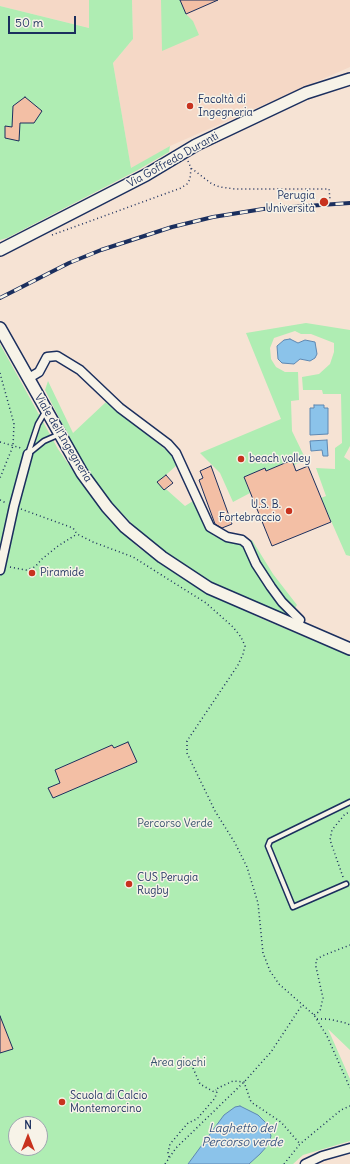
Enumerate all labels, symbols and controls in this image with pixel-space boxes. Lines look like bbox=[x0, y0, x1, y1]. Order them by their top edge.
scale bar bbox=[10, 8, 78, 34]
text: 50 m bbox=[15, 15, 43, 30]
place label: Facoltà di Ingegneria bbox=[198, 93, 253, 119]
marker: Facoltà di Ingegneria bbox=[185, 101, 195, 111]
street label: Via Goffredo Duranti bbox=[125, 129, 221, 191]
place label: Perugia Università bbox=[266, 189, 315, 215]
marker: Perugia Università bbox=[318, 196, 330, 208]
street label: Viale dell'Ingegneria bbox=[31, 391, 95, 485]
place label: beach volley bbox=[249, 452, 310, 466]
marker: beach volley bbox=[236, 454, 246, 464]
place label: U.S. B. Fortebraccio bbox=[219, 498, 281, 524]
marker: U.S. B. Fortebraccio bbox=[284, 506, 294, 516]
place label: Piramide bbox=[40, 566, 84, 580]
marker: Piramide bbox=[27, 568, 37, 578]
park label: Percorso Verde bbox=[137, 817, 213, 831]
place label: CUS Perugia Rugby bbox=[137, 871, 198, 897]
marker: CUS Perugia Rugby bbox=[124, 879, 134, 889]
park label: Area giochi bbox=[150, 1056, 206, 1070]
place label: Scuola di Calcio Montemorcino bbox=[70, 1089, 147, 1115]
marker: Scuola di Calcio Montemorcino bbox=[57, 1097, 67, 1107]
north arrow bbox=[8, 1116, 48, 1156]
text: N bbox=[24, 1118, 32, 1132]
water label: Laghetto del Percorso verde bbox=[201, 1122, 283, 1150]

